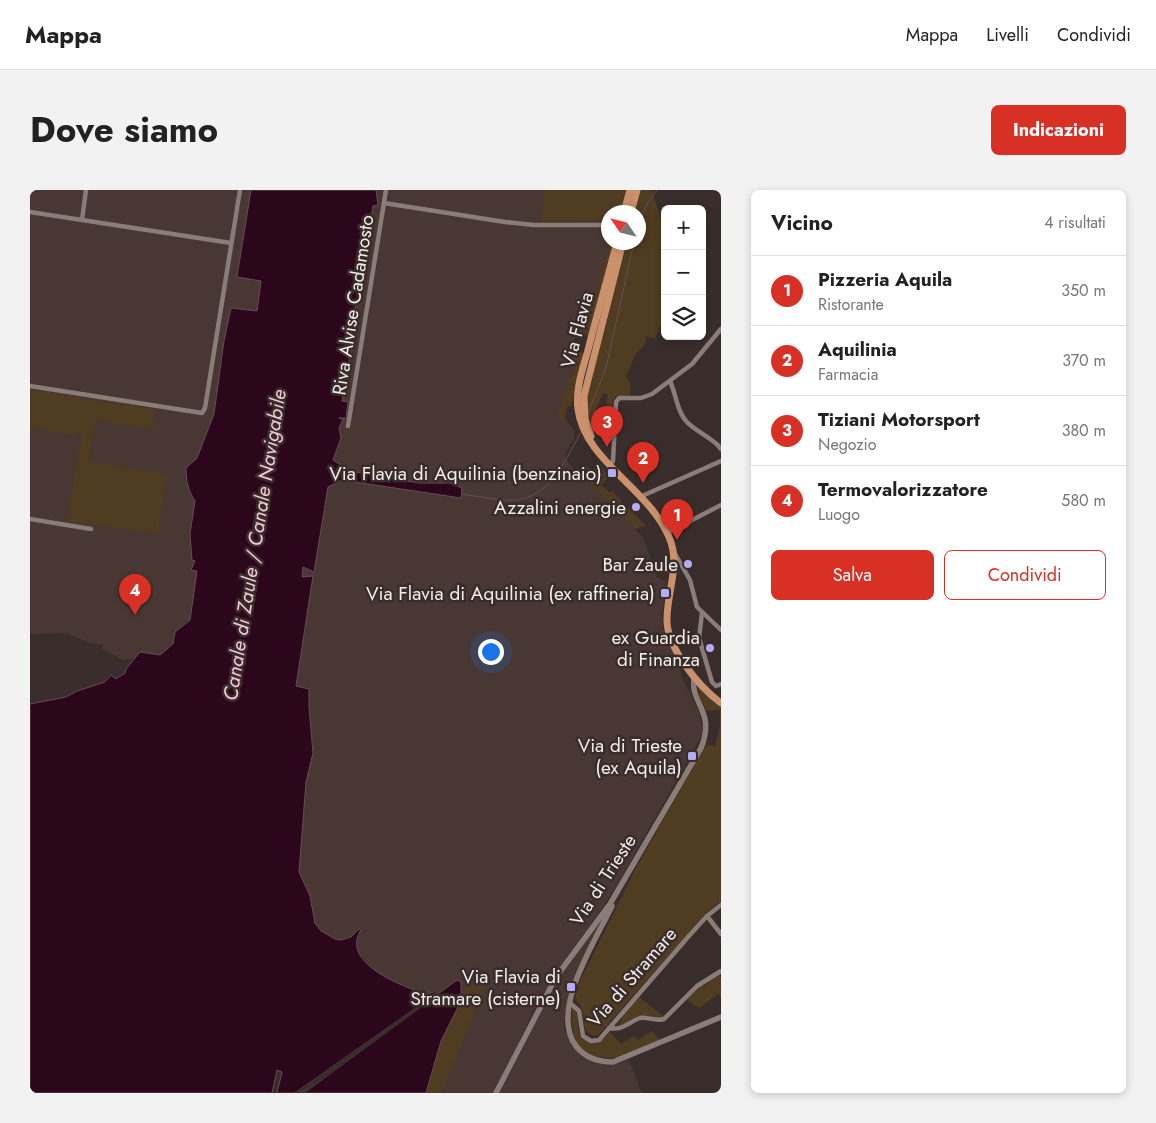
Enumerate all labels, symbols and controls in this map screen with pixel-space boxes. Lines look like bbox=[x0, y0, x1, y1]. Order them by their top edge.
text: Mappa bbox=[25, 17, 102, 52]
text: Mappa bbox=[906, 22, 958, 48]
text: Livelli bbox=[986, 22, 1029, 48]
text: Condividi bbox=[1057, 22, 1131, 48]
text: Dove siamo bbox=[30, 105, 218, 155]
button: Indicazioni bbox=[991, 105, 1126, 155]
north arrow bbox=[601, 205, 646, 250]
map controls bbox=[661, 205, 706, 340]
button: + bbox=[661, 205, 706, 250]
text: Vicino bbox=[771, 208, 833, 238]
text: 4 risultati bbox=[1044, 211, 1106, 234]
street label: Riva Alvise Cadamosto bbox=[325, 213, 381, 397]
button: − bbox=[661, 250, 706, 295]
text: Pizzeria Aquila bbox=[818, 266, 952, 293]
text: 1 bbox=[783, 279, 791, 302]
text: 350 m bbox=[1061, 279, 1106, 302]
street label: Via Flavia bbox=[554, 289, 600, 371]
text: Ristorante bbox=[818, 293, 884, 316]
button: layers bbox=[661, 295, 706, 340]
text: Aquilinia bbox=[818, 336, 897, 363]
text: 2 bbox=[782, 349, 792, 372]
text: 370 m bbox=[1062, 349, 1106, 372]
text: Farmacia bbox=[818, 363, 878, 386]
water label: Canale di Zaule / Canale Navigabile bbox=[216, 387, 294, 703]
pin: 3 bbox=[591, 406, 623, 447]
text: Tiziani Motorsport bbox=[818, 406, 980, 433]
text: 3 bbox=[782, 419, 792, 442]
text: 380 m bbox=[1062, 419, 1106, 442]
text: Negozio bbox=[818, 433, 877, 456]
pin: 2 bbox=[627, 442, 659, 483]
place label: Via Flavia di Aquilinia (benzinaio) bbox=[329, 460, 602, 487]
marker: Via Flavia di Aquilinia (benzinaio) bbox=[606, 467, 618, 479]
text: Termovalorizzatore bbox=[818, 476, 988, 503]
text: 4 bbox=[781, 489, 793, 512]
text: 580 m bbox=[1061, 489, 1106, 512]
place label: Azzalini energie bbox=[494, 494, 626, 521]
pin: 1 bbox=[661, 499, 693, 540]
marker: Azzalini energie bbox=[630, 501, 642, 513]
text: Luogo bbox=[818, 503, 860, 526]
button: Salva bbox=[771, 550, 934, 600]
button: Condividi bbox=[944, 550, 1106, 600]
place label: Bar Zaule bbox=[602, 551, 678, 578]
marker: Bar Zaule bbox=[682, 558, 694, 570]
pin: 4 bbox=[119, 574, 151, 615]
place label: Via Flavia di Aquilinia (ex raffineria) bbox=[366, 580, 655, 607]
marker: Via Flavia di Aquilinia (ex raffineria) bbox=[659, 587, 671, 599]
place label: ex Guardia di Finanza bbox=[612, 624, 700, 673]
your location bbox=[478, 639, 504, 665]
marker: ex Guardia di Finanza bbox=[704, 642, 716, 654]
place label: Via di Trieste (ex Aquila) bbox=[578, 732, 682, 781]
marker: Via di Trieste (ex Aquila) bbox=[686, 750, 698, 762]
street label: Via di Trieste bbox=[563, 829, 643, 931]
street label: Via di Stramare bbox=[581, 921, 683, 1033]
place label: Via Flavia di Stramare (cisterne) bbox=[411, 963, 561, 1012]
marker: Via Flavia di Stramare (cisterne) bbox=[565, 981, 577, 993]

